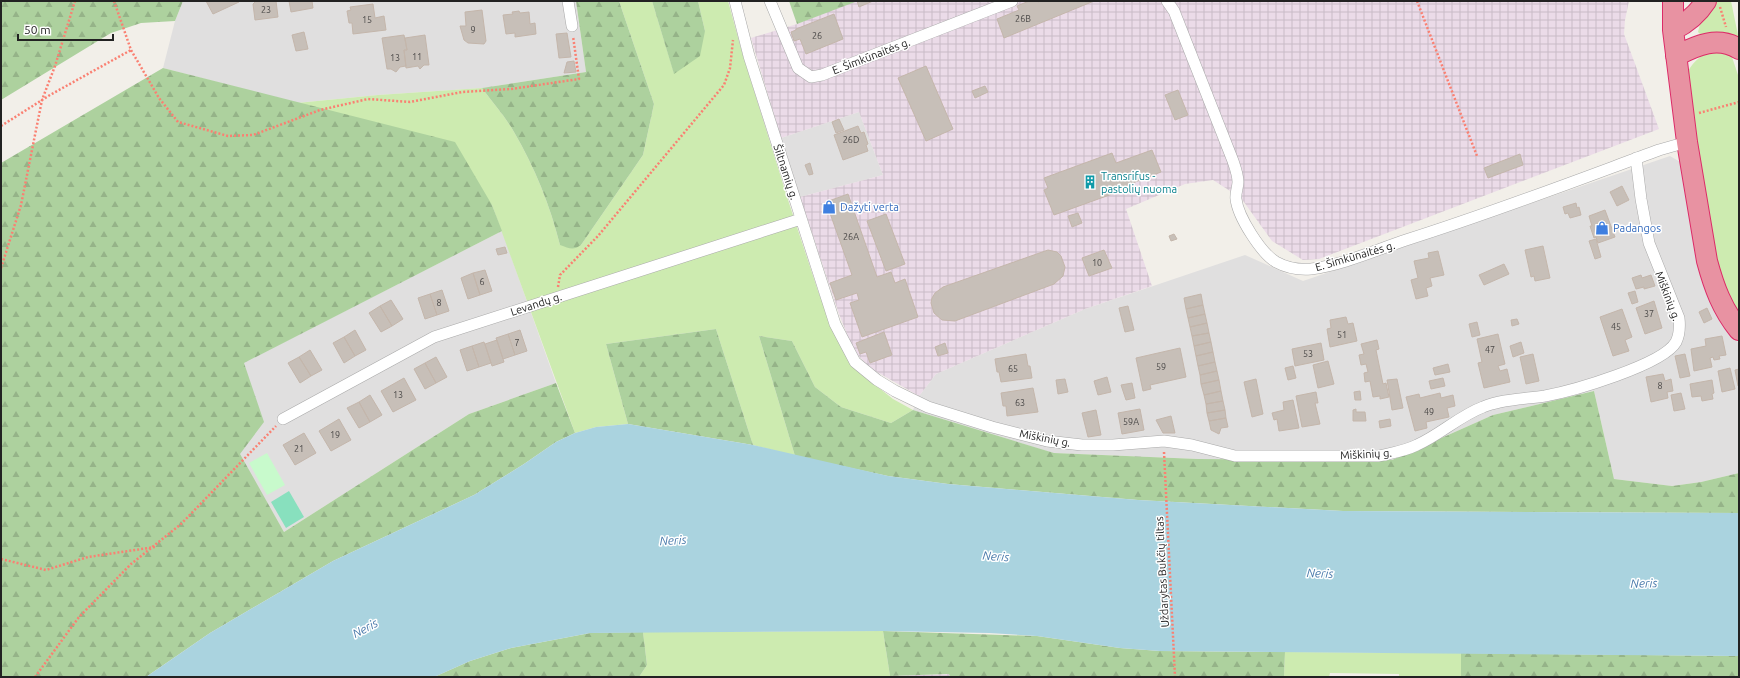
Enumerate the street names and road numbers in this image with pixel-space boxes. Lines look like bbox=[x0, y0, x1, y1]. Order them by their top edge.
street label: E. Šimkūnaitės g. bbox=[830, 35, 912, 76]
street label: Šiltnamių g. bbox=[771, 142, 802, 201]
street label: E. Šimkūnaitės g. bbox=[1313, 238, 1396, 273]
street label: Miškinių g. bbox=[1653, 270, 1683, 322]
street label: Levandų g. bbox=[509, 290, 563, 318]
street label: Miškinių g. bbox=[1018, 427, 1072, 449]
street label: Miškinių g. bbox=[1340, 447, 1392, 461]
street label: Uždarytas Bukčių tiltas bbox=[1153, 516, 1171, 628]

